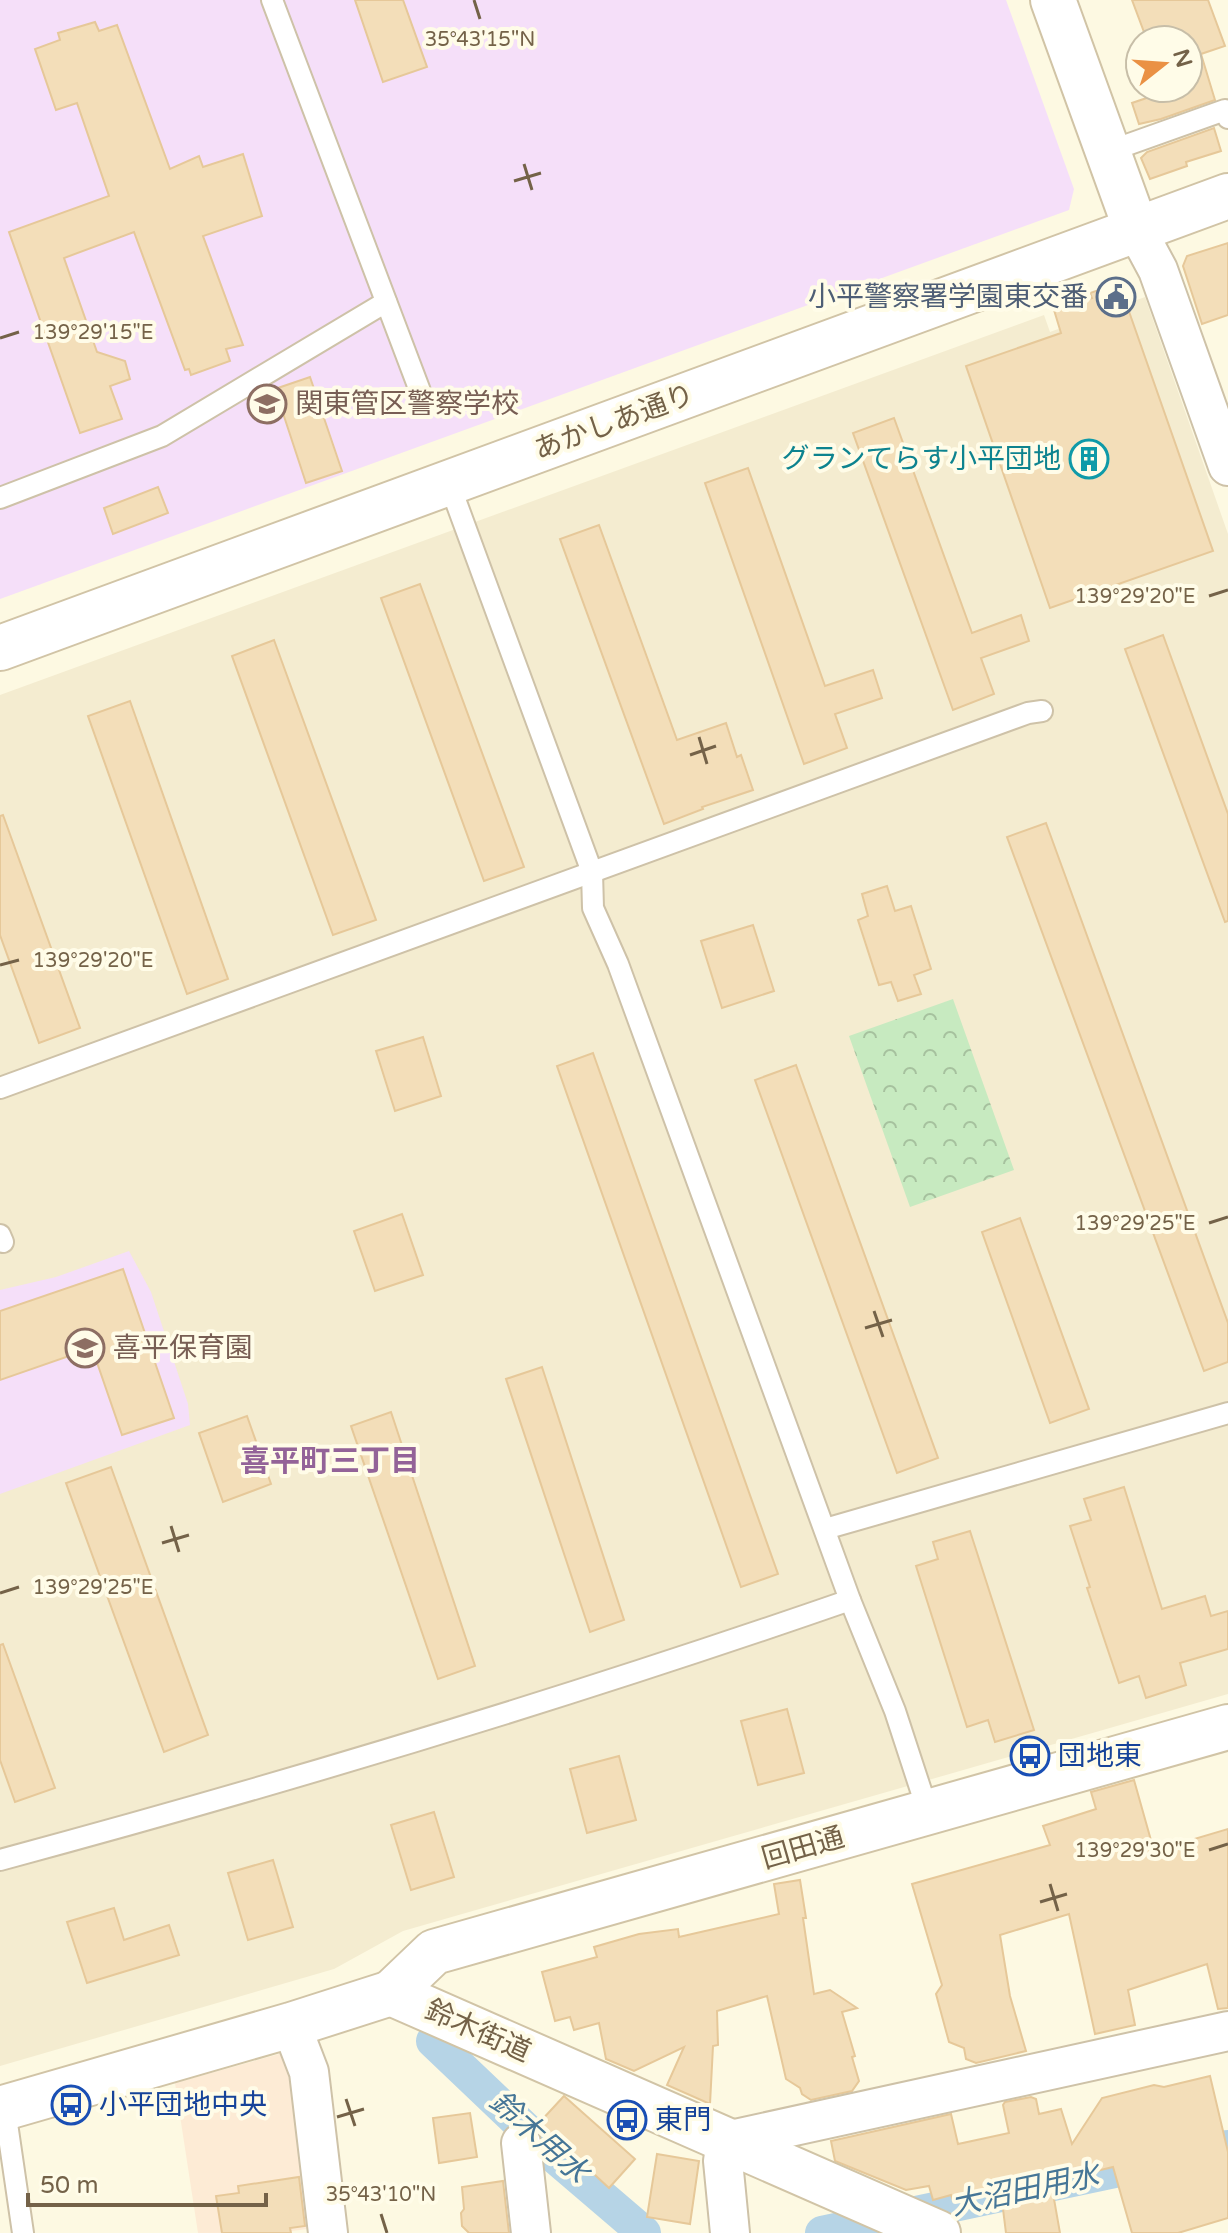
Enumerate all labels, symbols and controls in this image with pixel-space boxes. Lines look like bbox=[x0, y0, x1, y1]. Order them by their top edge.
north arrow bbox=[1124, 24, 1204, 104]
text: 35°43'15"N bbox=[425, 28, 535, 52]
text: N bbox=[1167, 46, 1197, 71]
public building icon: 小平警察署学園東交番 bbox=[1095, 276, 1137, 318]
place label: 小平警察署学園東交番 bbox=[808, 280, 1088, 314]
text: 139°29'15"E bbox=[33, 321, 153, 345]
street label: あかしあ通り bbox=[529, 377, 699, 467]
school or university icon: 関東管区警察学校 bbox=[246, 383, 288, 425]
place label: 関東管区警察学校 bbox=[295, 387, 519, 421]
building icon: グランてらす小平団地 bbox=[1068, 438, 1110, 480]
place label: グランてらす小平団地 bbox=[782, 442, 1061, 476]
text: 139°29'20"E bbox=[1075, 585, 1195, 609]
text: 139°29'20"E bbox=[33, 949, 153, 973]
text: 139°29'25"E bbox=[1075, 1212, 1195, 1236]
school or university icon: 喜平保育園 bbox=[64, 1327, 106, 1369]
place label: 喜平保育園 bbox=[113, 1331, 253, 1365]
district label: 喜平町三丁目 bbox=[240, 1443, 420, 1480]
text: 139°29'25"E bbox=[33, 1576, 153, 1600]
bus stop icon: 団地東 bbox=[1009, 1735, 1051, 1777]
place label: 団地東 bbox=[1058, 1739, 1142, 1773]
street label: 回田通 bbox=[758, 1820, 848, 1876]
text: 139°29'30"E bbox=[1075, 1839, 1195, 1863]
street label: 鈴木街道 bbox=[420, 1993, 536, 2069]
water label: 鈴木用水 bbox=[482, 2083, 598, 2193]
bus stop icon: 小平団地中央 bbox=[50, 2084, 92, 2126]
place label: 小平団地中央 bbox=[99, 2088, 267, 2122]
bus stop icon: 東門 bbox=[606, 2099, 648, 2141]
place label: 東門 bbox=[655, 2103, 711, 2137]
water label: 大沼田用水 bbox=[948, 2156, 1105, 2224]
scale bar bbox=[28, 2157, 266, 2207]
text: 50 m bbox=[40, 2171, 98, 2200]
text: 35°43'10"N bbox=[326, 2183, 436, 2207]

